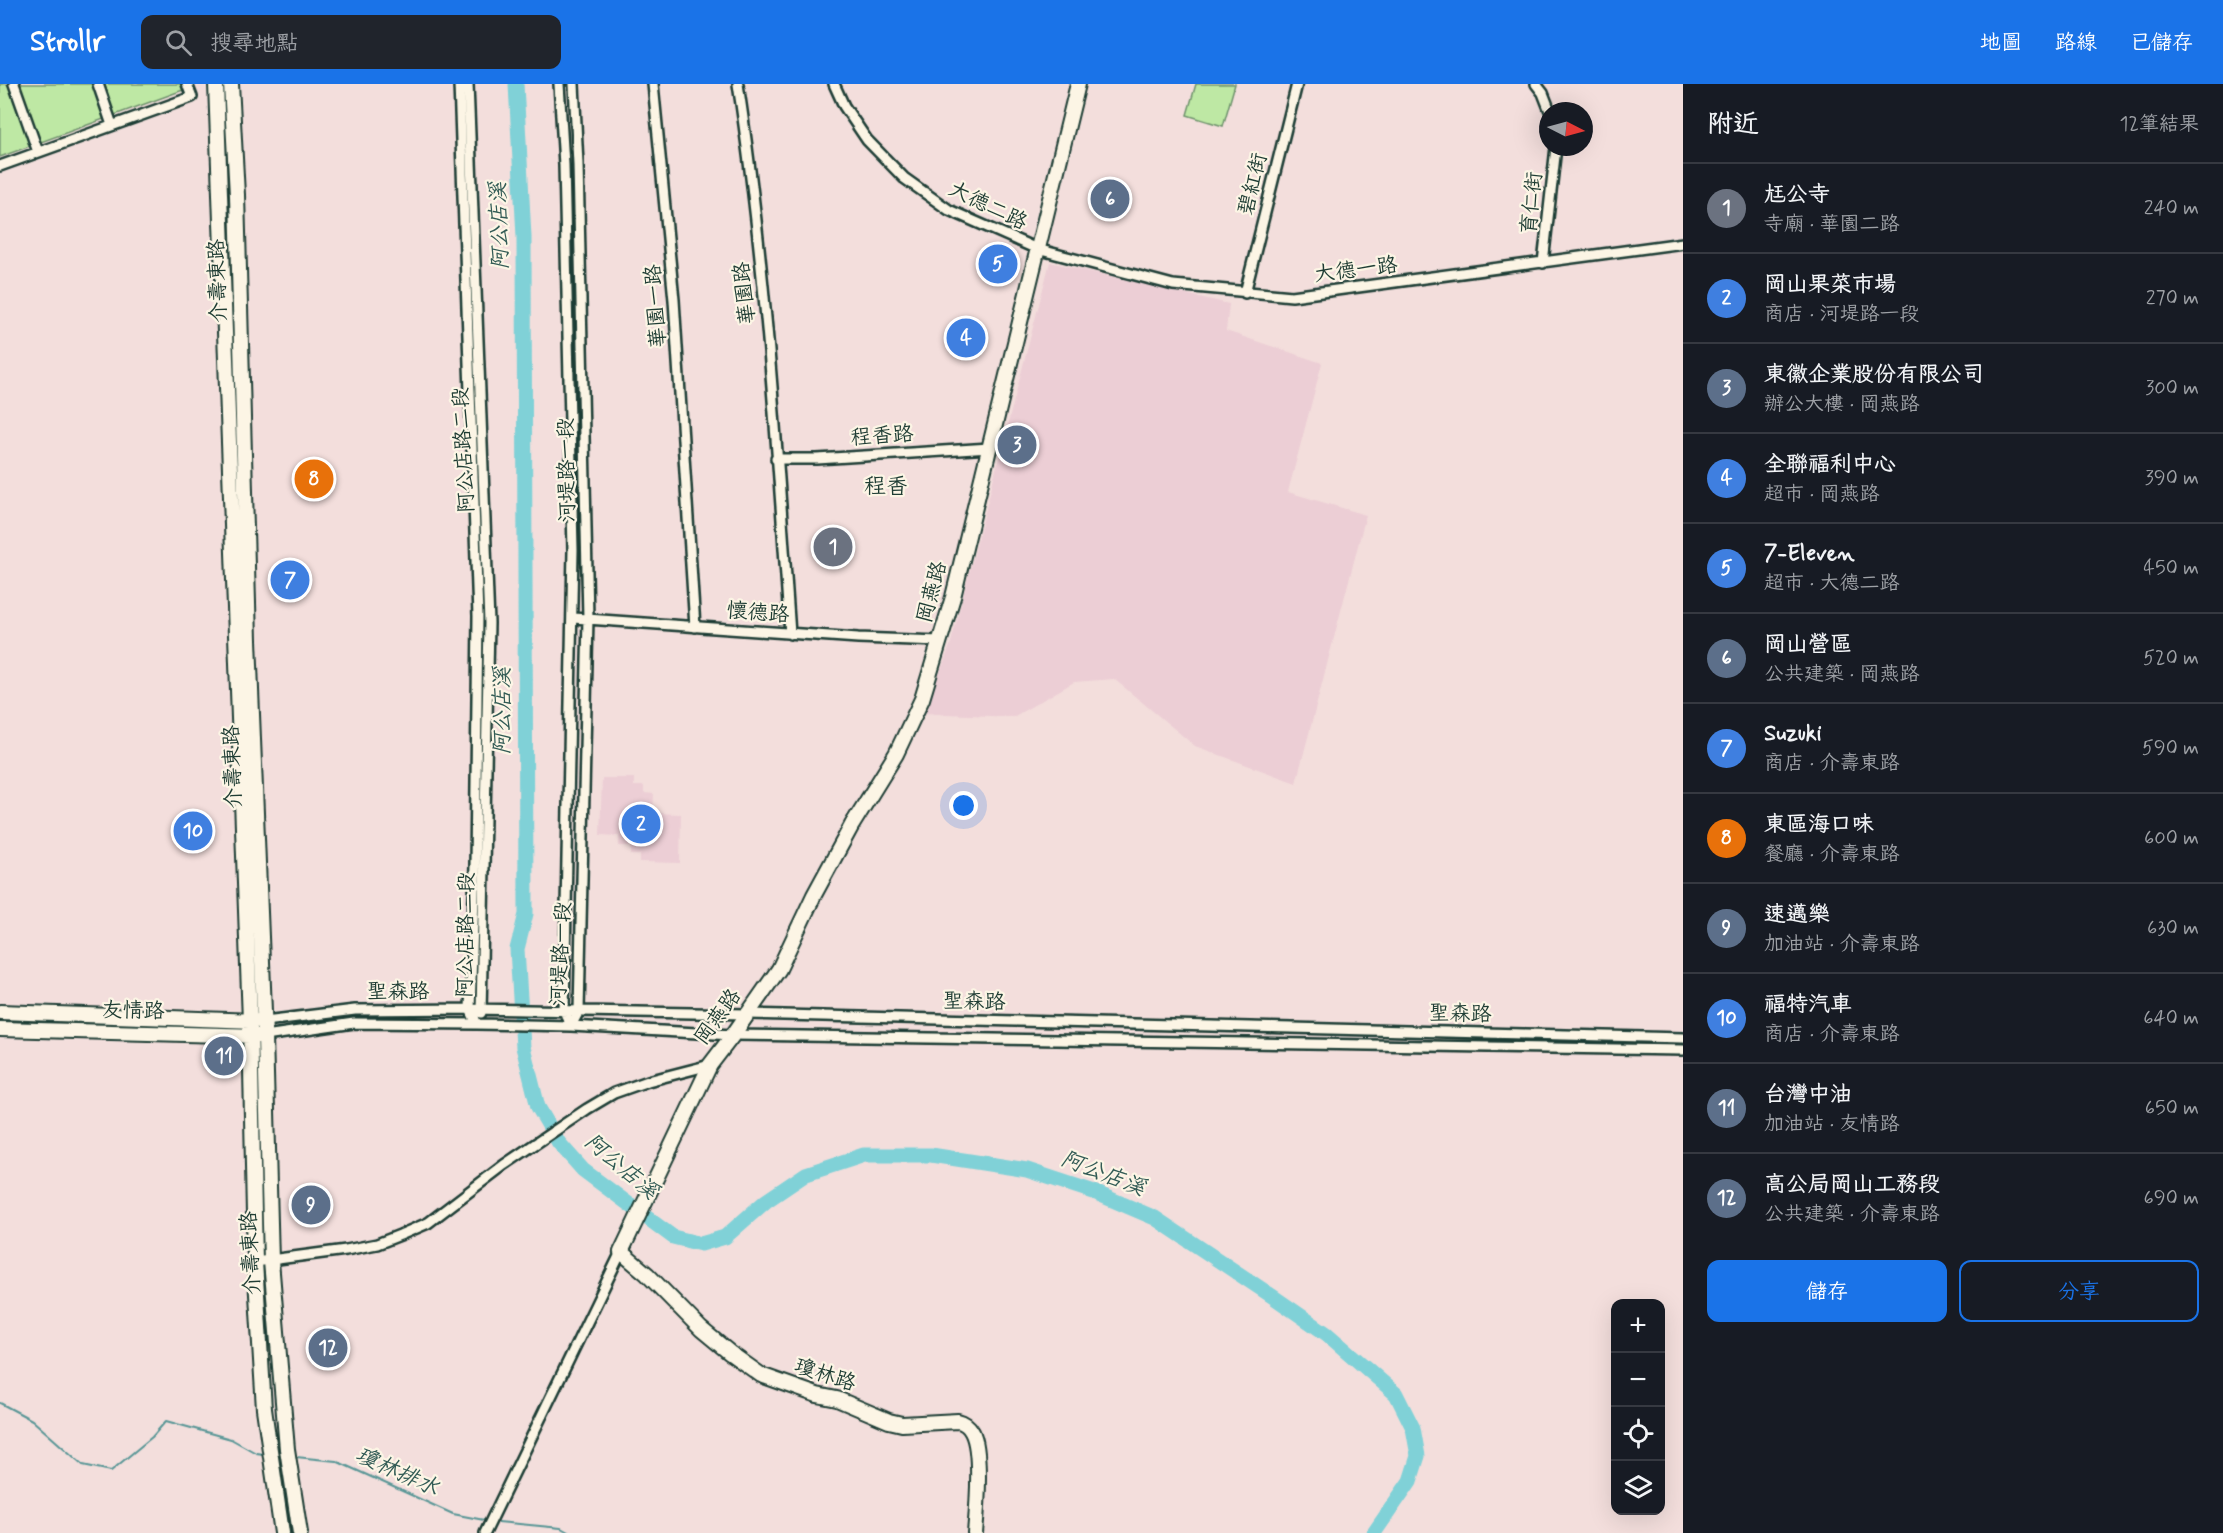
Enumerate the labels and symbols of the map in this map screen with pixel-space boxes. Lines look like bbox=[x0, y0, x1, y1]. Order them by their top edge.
north arrow bbox=[1539, 102, 1593, 156]
street label: 碧紅街 bbox=[1232, 150, 1274, 218]
street label: 育仁街 bbox=[1515, 170, 1549, 236]
street label: 大德二路 bbox=[944, 175, 1032, 237]
pin: 6 bbox=[1090, 176, 1130, 222]
water label: 阿公店溪 bbox=[484, 181, 516, 270]
street label: 介壽東路 bbox=[203, 239, 233, 323]
pin: 5 bbox=[978, 242, 1018, 286]
street label: 大德一路 bbox=[1313, 251, 1399, 289]
street label: 華園路 bbox=[728, 260, 762, 326]
street label: 華園一路 bbox=[639, 263, 673, 349]
pin: 4 bbox=[946, 316, 986, 360]
street label: 阿公店路二段 bbox=[447, 386, 481, 514]
street label: 河堤路一段 bbox=[552, 417, 582, 523]
street label: 程香路 bbox=[850, 420, 914, 452]
pin: 3 bbox=[998, 422, 1036, 468]
pin: 8 bbox=[294, 456, 334, 502]
district label: 程香 bbox=[864, 473, 908, 501]
pin: 1 bbox=[814, 524, 852, 570]
pin: 7 bbox=[270, 558, 310, 602]
street label: 岡燕路 bbox=[910, 558, 954, 626]
street label: 懷德路 bbox=[726, 597, 790, 629]
water label: 阿公店溪 bbox=[489, 666, 517, 755]
street label: 介壽東路 bbox=[218, 725, 248, 809]
your location bbox=[949, 791, 978, 820]
pin: 2 bbox=[622, 802, 660, 846]
pin: 10 bbox=[174, 808, 212, 854]
street label: 阿公店路二段 bbox=[451, 872, 481, 998]
street label: 河堤路一段 bbox=[544, 901, 578, 1007]
street label: 聖森路 bbox=[367, 978, 430, 1006]
street label: 岡燕路 bbox=[688, 983, 748, 1051]
street label: 聖森路 bbox=[942, 987, 1006, 1017]
street label: 友情路 bbox=[101, 996, 165, 1026]
street label: 聖森路 bbox=[1428, 999, 1492, 1029]
pin: 11 bbox=[204, 1034, 244, 1078]
water label: 阿公店溪 bbox=[578, 1128, 664, 1207]
water label: 阿公店溪 bbox=[1057, 1145, 1150, 1203]
pin: 9 bbox=[292, 1182, 330, 1228]
street label: 介壽東路 bbox=[235, 1210, 267, 1296]
pin: 12 bbox=[308, 1326, 348, 1370]
street label: 瓊林路 bbox=[791, 1352, 859, 1398]
water label: 瓊林排水 bbox=[351, 1441, 444, 1503]

